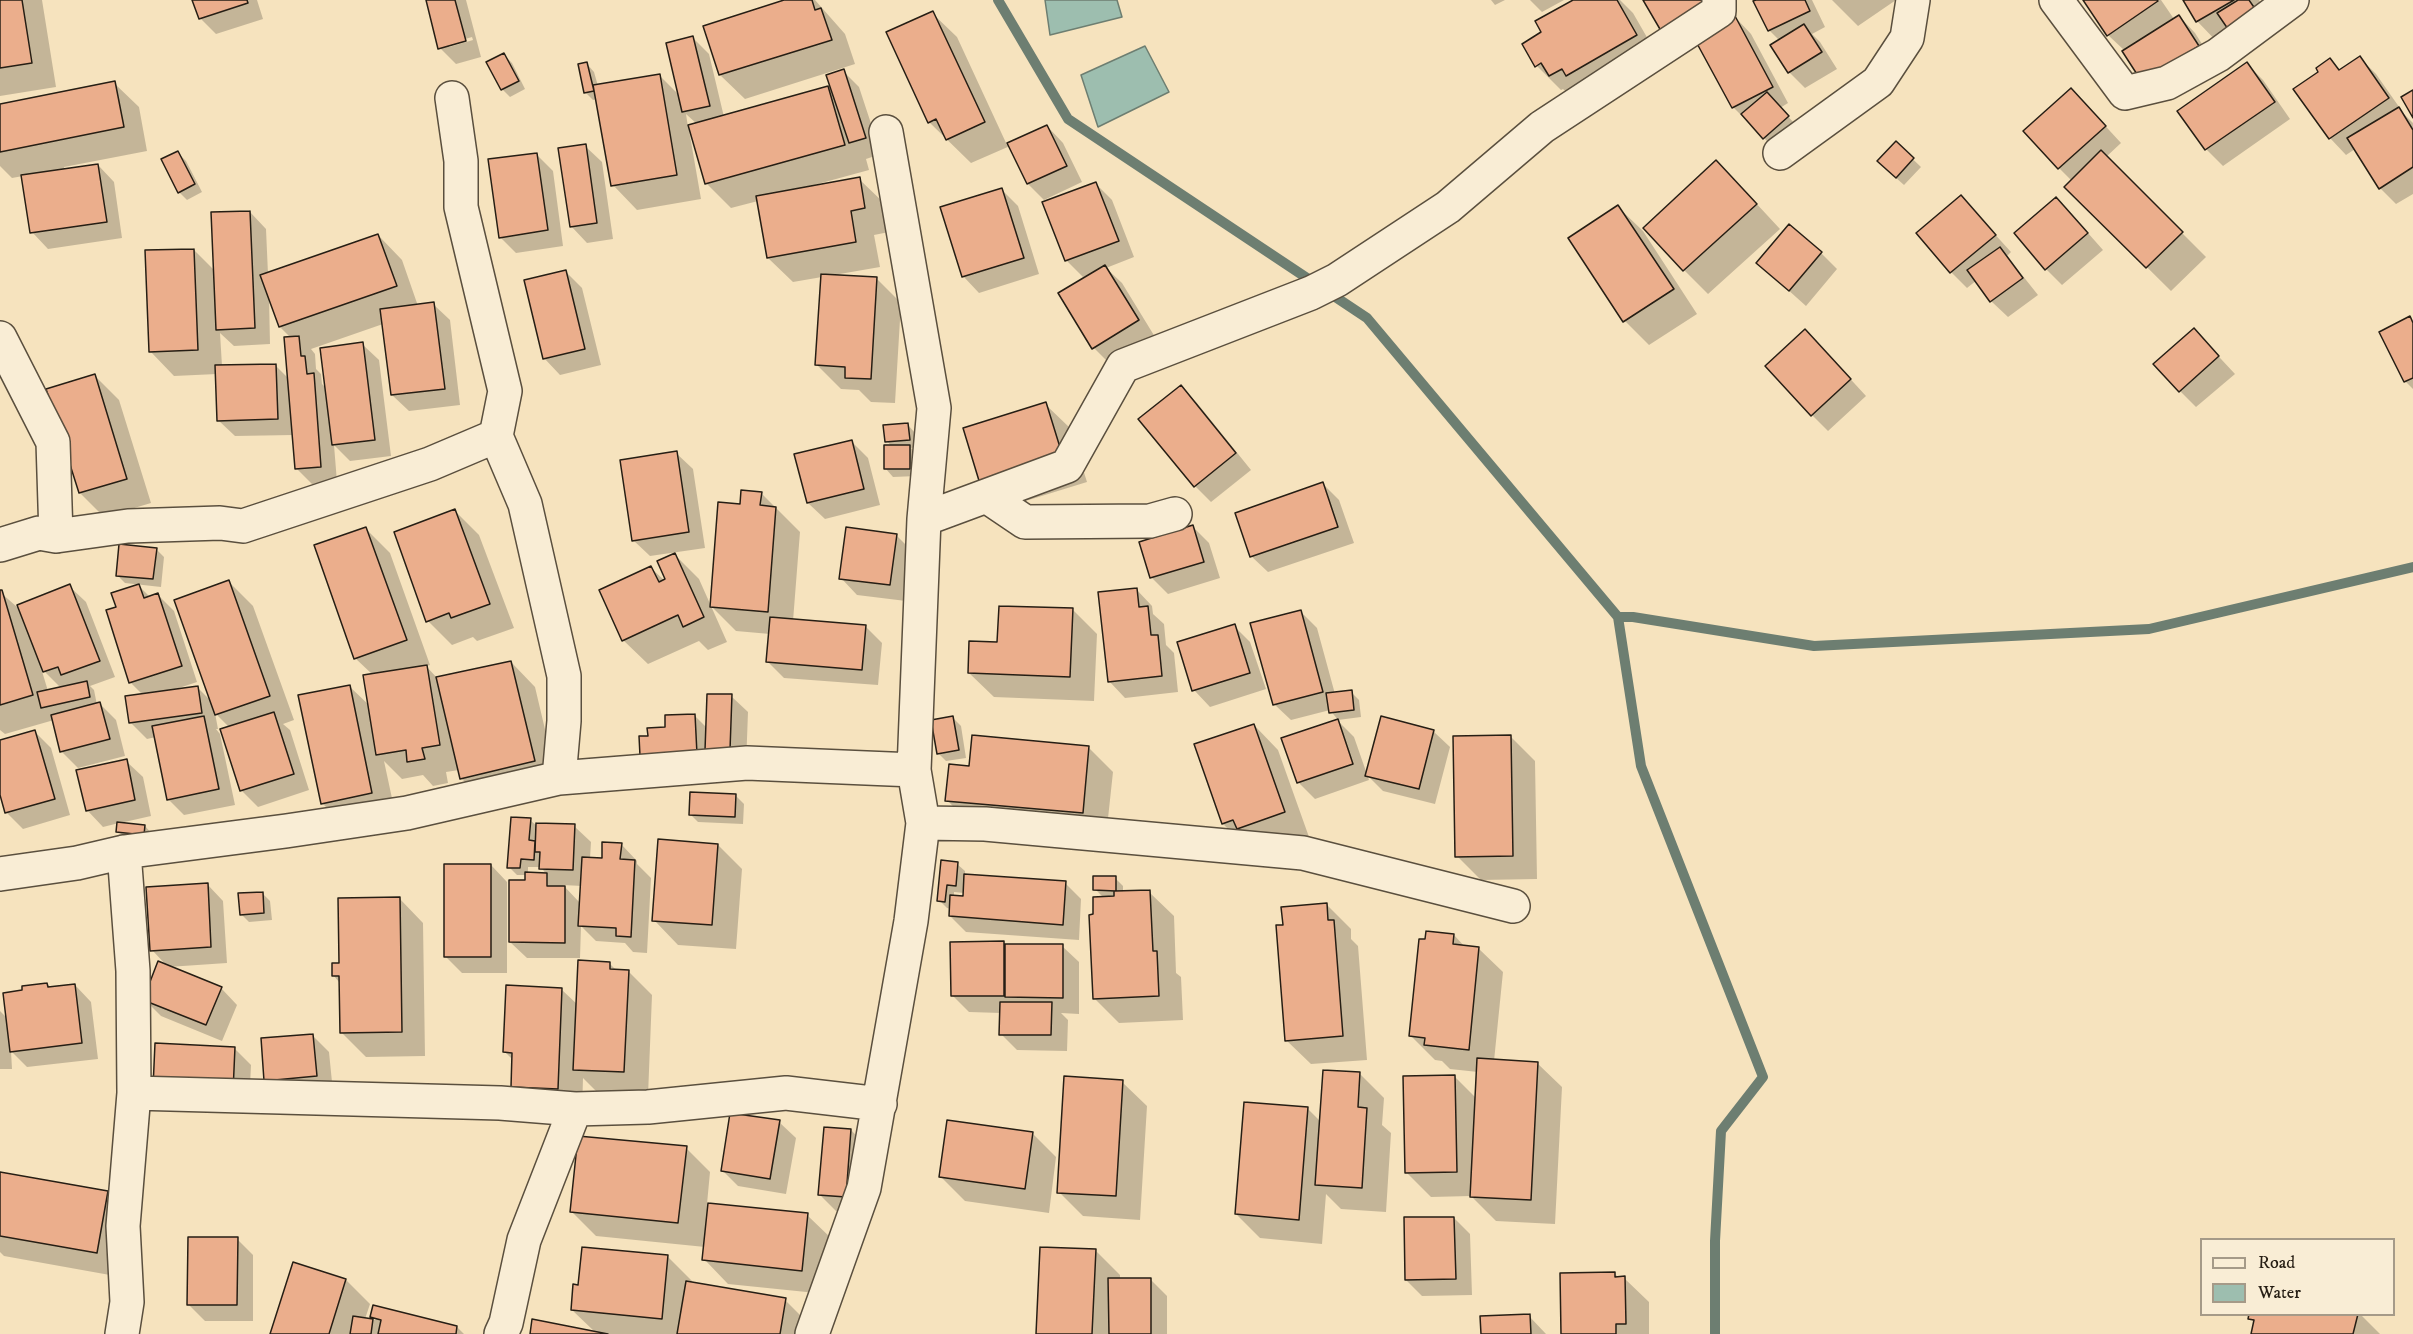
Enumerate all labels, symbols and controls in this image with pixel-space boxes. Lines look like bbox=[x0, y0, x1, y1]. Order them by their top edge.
legend bbox=[2200, 1238, 2395, 1316]
text: Road bbox=[2258, 1252, 2295, 1274]
text: Water bbox=[2258, 1282, 2301, 1304]

